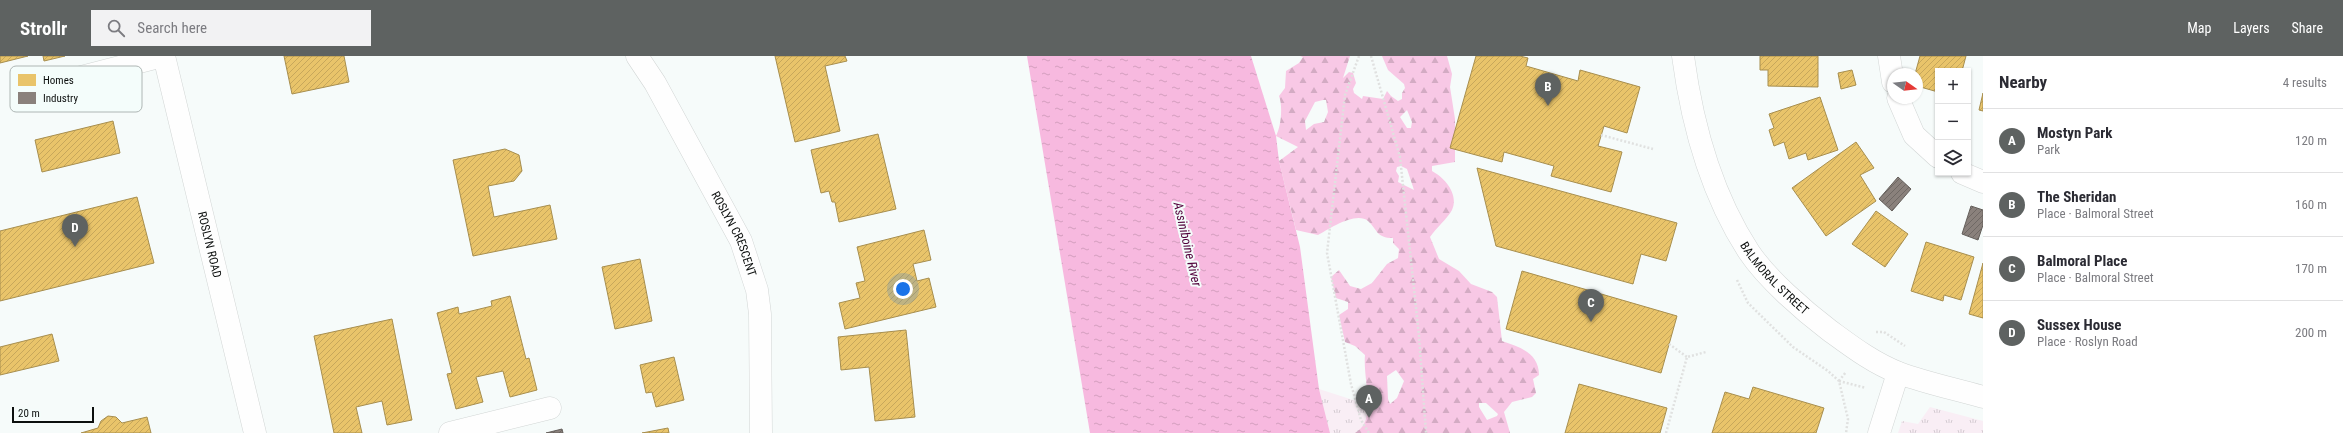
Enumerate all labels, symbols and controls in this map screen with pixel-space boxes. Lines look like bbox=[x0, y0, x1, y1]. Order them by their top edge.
search box bbox=[91, 10, 371, 46]
text: Strollr bbox=[20, 17, 67, 40]
icon: search bbox=[105, 17, 127, 39]
text: Search here bbox=[137, 19, 207, 37]
text: Map bbox=[2187, 20, 2211, 36]
text: Layers bbox=[2233, 20, 2270, 36]
text: Share bbox=[2292, 20, 2323, 36]
legend bbox=[10, 66, 142, 112]
north arrow bbox=[1887, 68, 1923, 104]
map controls bbox=[1935, 68, 1971, 176]
button: + bbox=[1935, 68, 1971, 104]
text: Nearby bbox=[1999, 72, 2047, 92]
pin: B bbox=[1535, 73, 1561, 106]
text: Homes bbox=[43, 74, 74, 87]
text: 4 results bbox=[2283, 75, 2327, 90]
text: Industry bbox=[43, 92, 79, 105]
button: − bbox=[1935, 104, 1971, 140]
text: Mostyn Park bbox=[2037, 124, 2112, 142]
text: A bbox=[2008, 133, 2016, 148]
text: 120 m bbox=[2295, 133, 2327, 148]
button: layers bbox=[1935, 140, 1971, 176]
text: Park bbox=[2037, 142, 2060, 157]
text: The Sheridan bbox=[2037, 188, 2116, 206]
street label: ROSLYN CRESCENT bbox=[708, 189, 759, 278]
text: B bbox=[2008, 197, 2016, 212]
text: 160 m bbox=[2295, 197, 2327, 212]
water label: Assiniboine River bbox=[1170, 200, 1205, 289]
text: Place · Balmoral Street bbox=[2037, 206, 2154, 221]
street label: ROSLYN ROAD bbox=[195, 210, 224, 279]
pin: D bbox=[62, 214, 88, 247]
street label: BALMORAL STREET bbox=[1737, 239, 1811, 318]
text: Balmoral Place bbox=[2037, 252, 2127, 270]
text: C bbox=[2008, 261, 2016, 276]
text: 170 m bbox=[2295, 261, 2327, 276]
text: Place · Balmoral Street bbox=[2037, 270, 2154, 285]
your location bbox=[893, 279, 913, 299]
pin: C bbox=[1578, 289, 1604, 322]
text: Sussex House bbox=[2037, 316, 2122, 334]
text: D bbox=[2008, 325, 2016, 340]
text: 200 m bbox=[2295, 325, 2327, 340]
text: Place · Roslyn Road bbox=[2037, 334, 2138, 349]
pin: A bbox=[1356, 385, 1382, 418]
scale bar bbox=[12, 405, 94, 424]
text: 20 m bbox=[18, 407, 40, 420]

